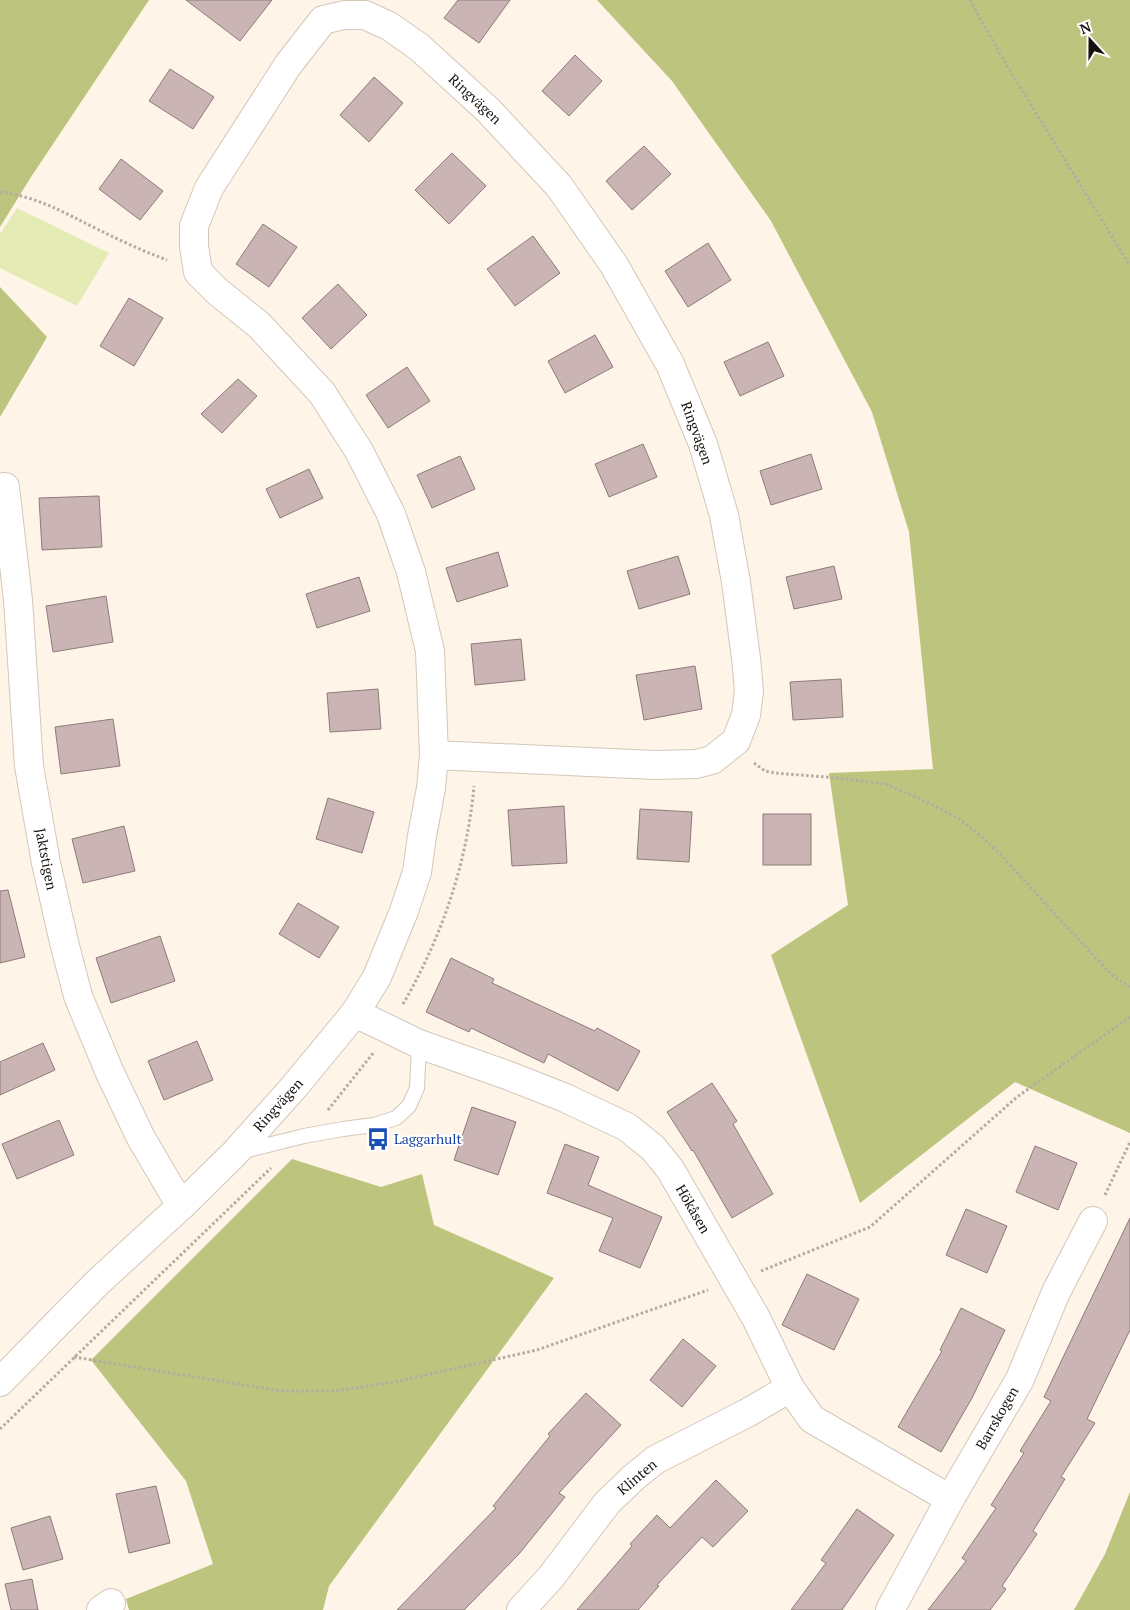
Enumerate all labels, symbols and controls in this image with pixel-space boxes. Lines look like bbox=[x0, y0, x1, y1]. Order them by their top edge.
north arrow bbox=[1065, 15, 1115, 65]
text: N bbox=[1077, 16, 1094, 38]
street label: Ringvägen bbox=[445, 69, 506, 128]
street label: Ringvägen bbox=[677, 399, 718, 468]
street label: Jaktstigen bbox=[31, 826, 62, 892]
street label: Ringvägen bbox=[249, 1073, 307, 1135]
bus stop icon: Laggarhult bbox=[365, 1126, 391, 1152]
place label: Laggarhult bbox=[394, 1129, 462, 1148]
street label: Hökåsen bbox=[672, 1181, 715, 1237]
street label: Barrskogen bbox=[971, 1382, 1023, 1453]
street label: Klinten bbox=[613, 1454, 661, 1499]

